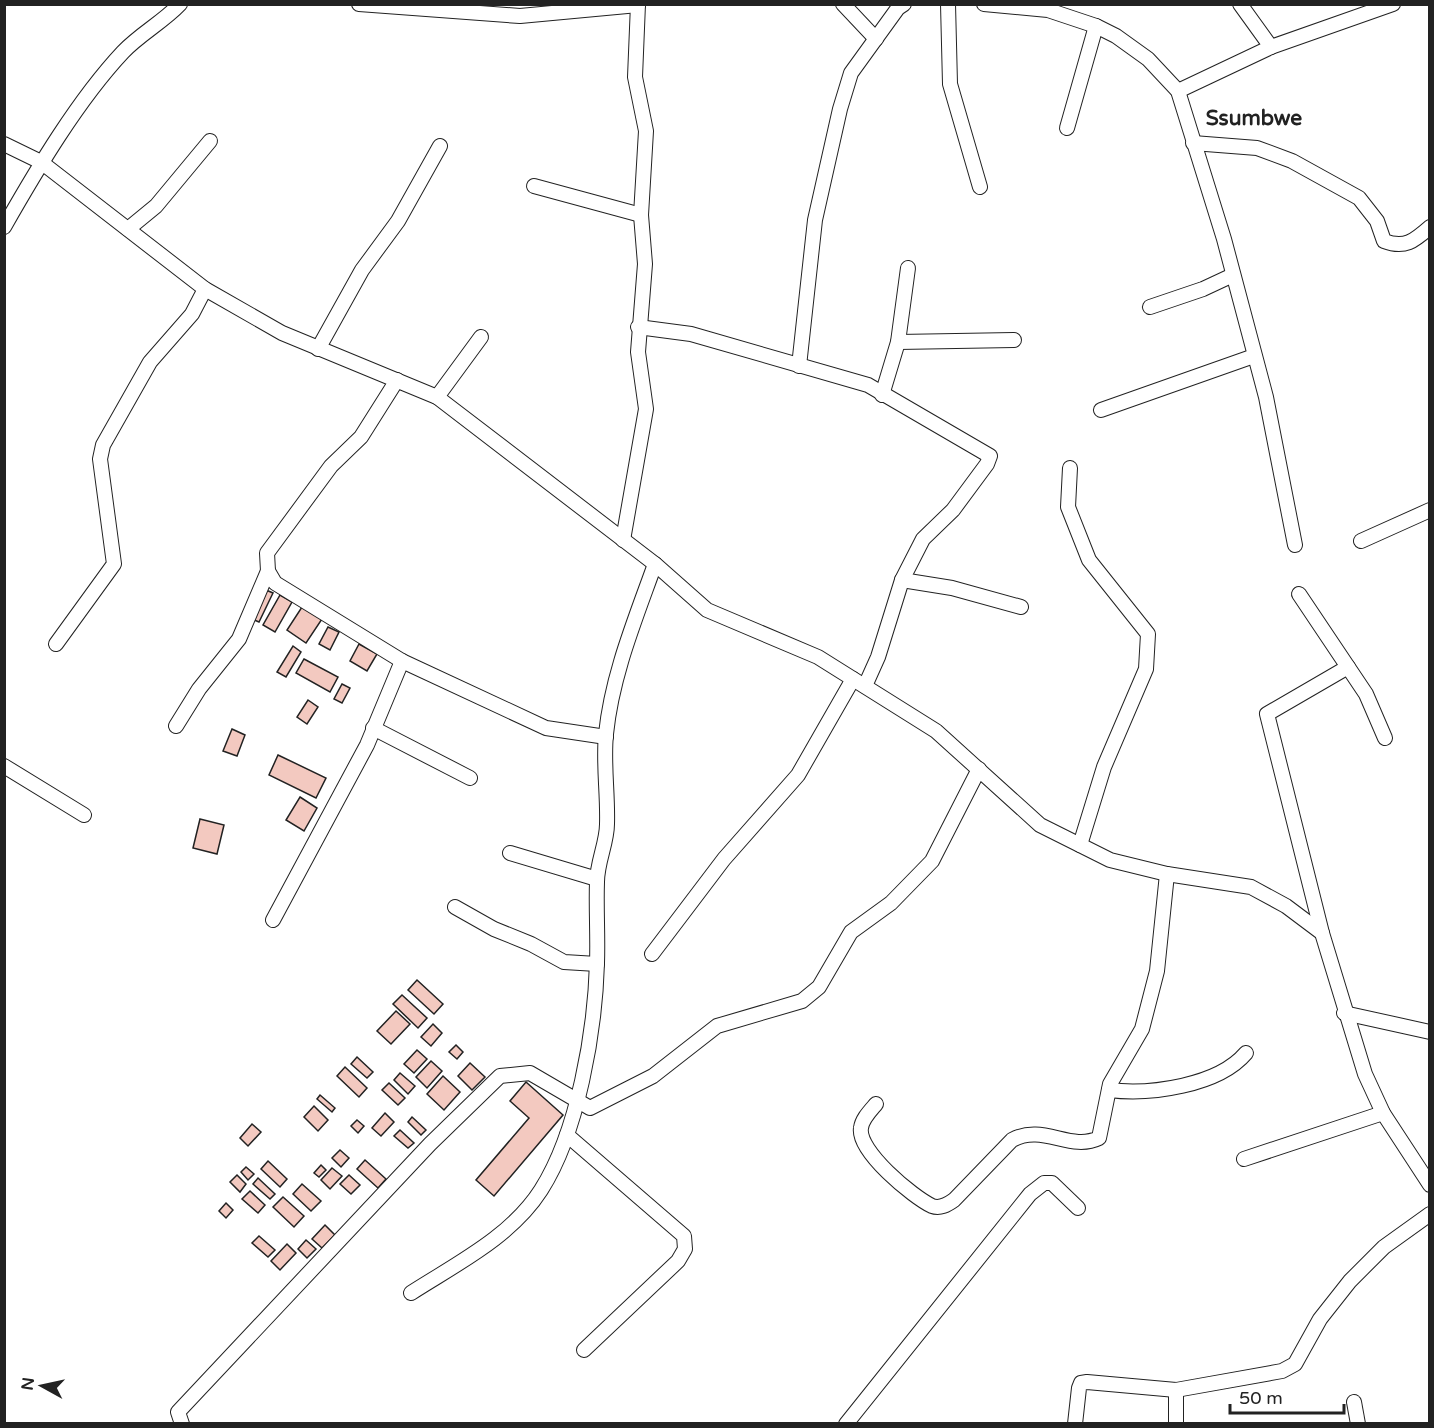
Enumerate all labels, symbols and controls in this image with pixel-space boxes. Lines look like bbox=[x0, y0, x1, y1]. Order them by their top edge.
district label: Ssumbwe bbox=[1206, 106, 1302, 131]
north arrow bbox=[12, 1356, 72, 1416]
text: N bbox=[17, 1376, 39, 1392]
scale bar bbox=[1230, 1377, 1344, 1415]
text: 50 m bbox=[1239, 1387, 1283, 1409]

